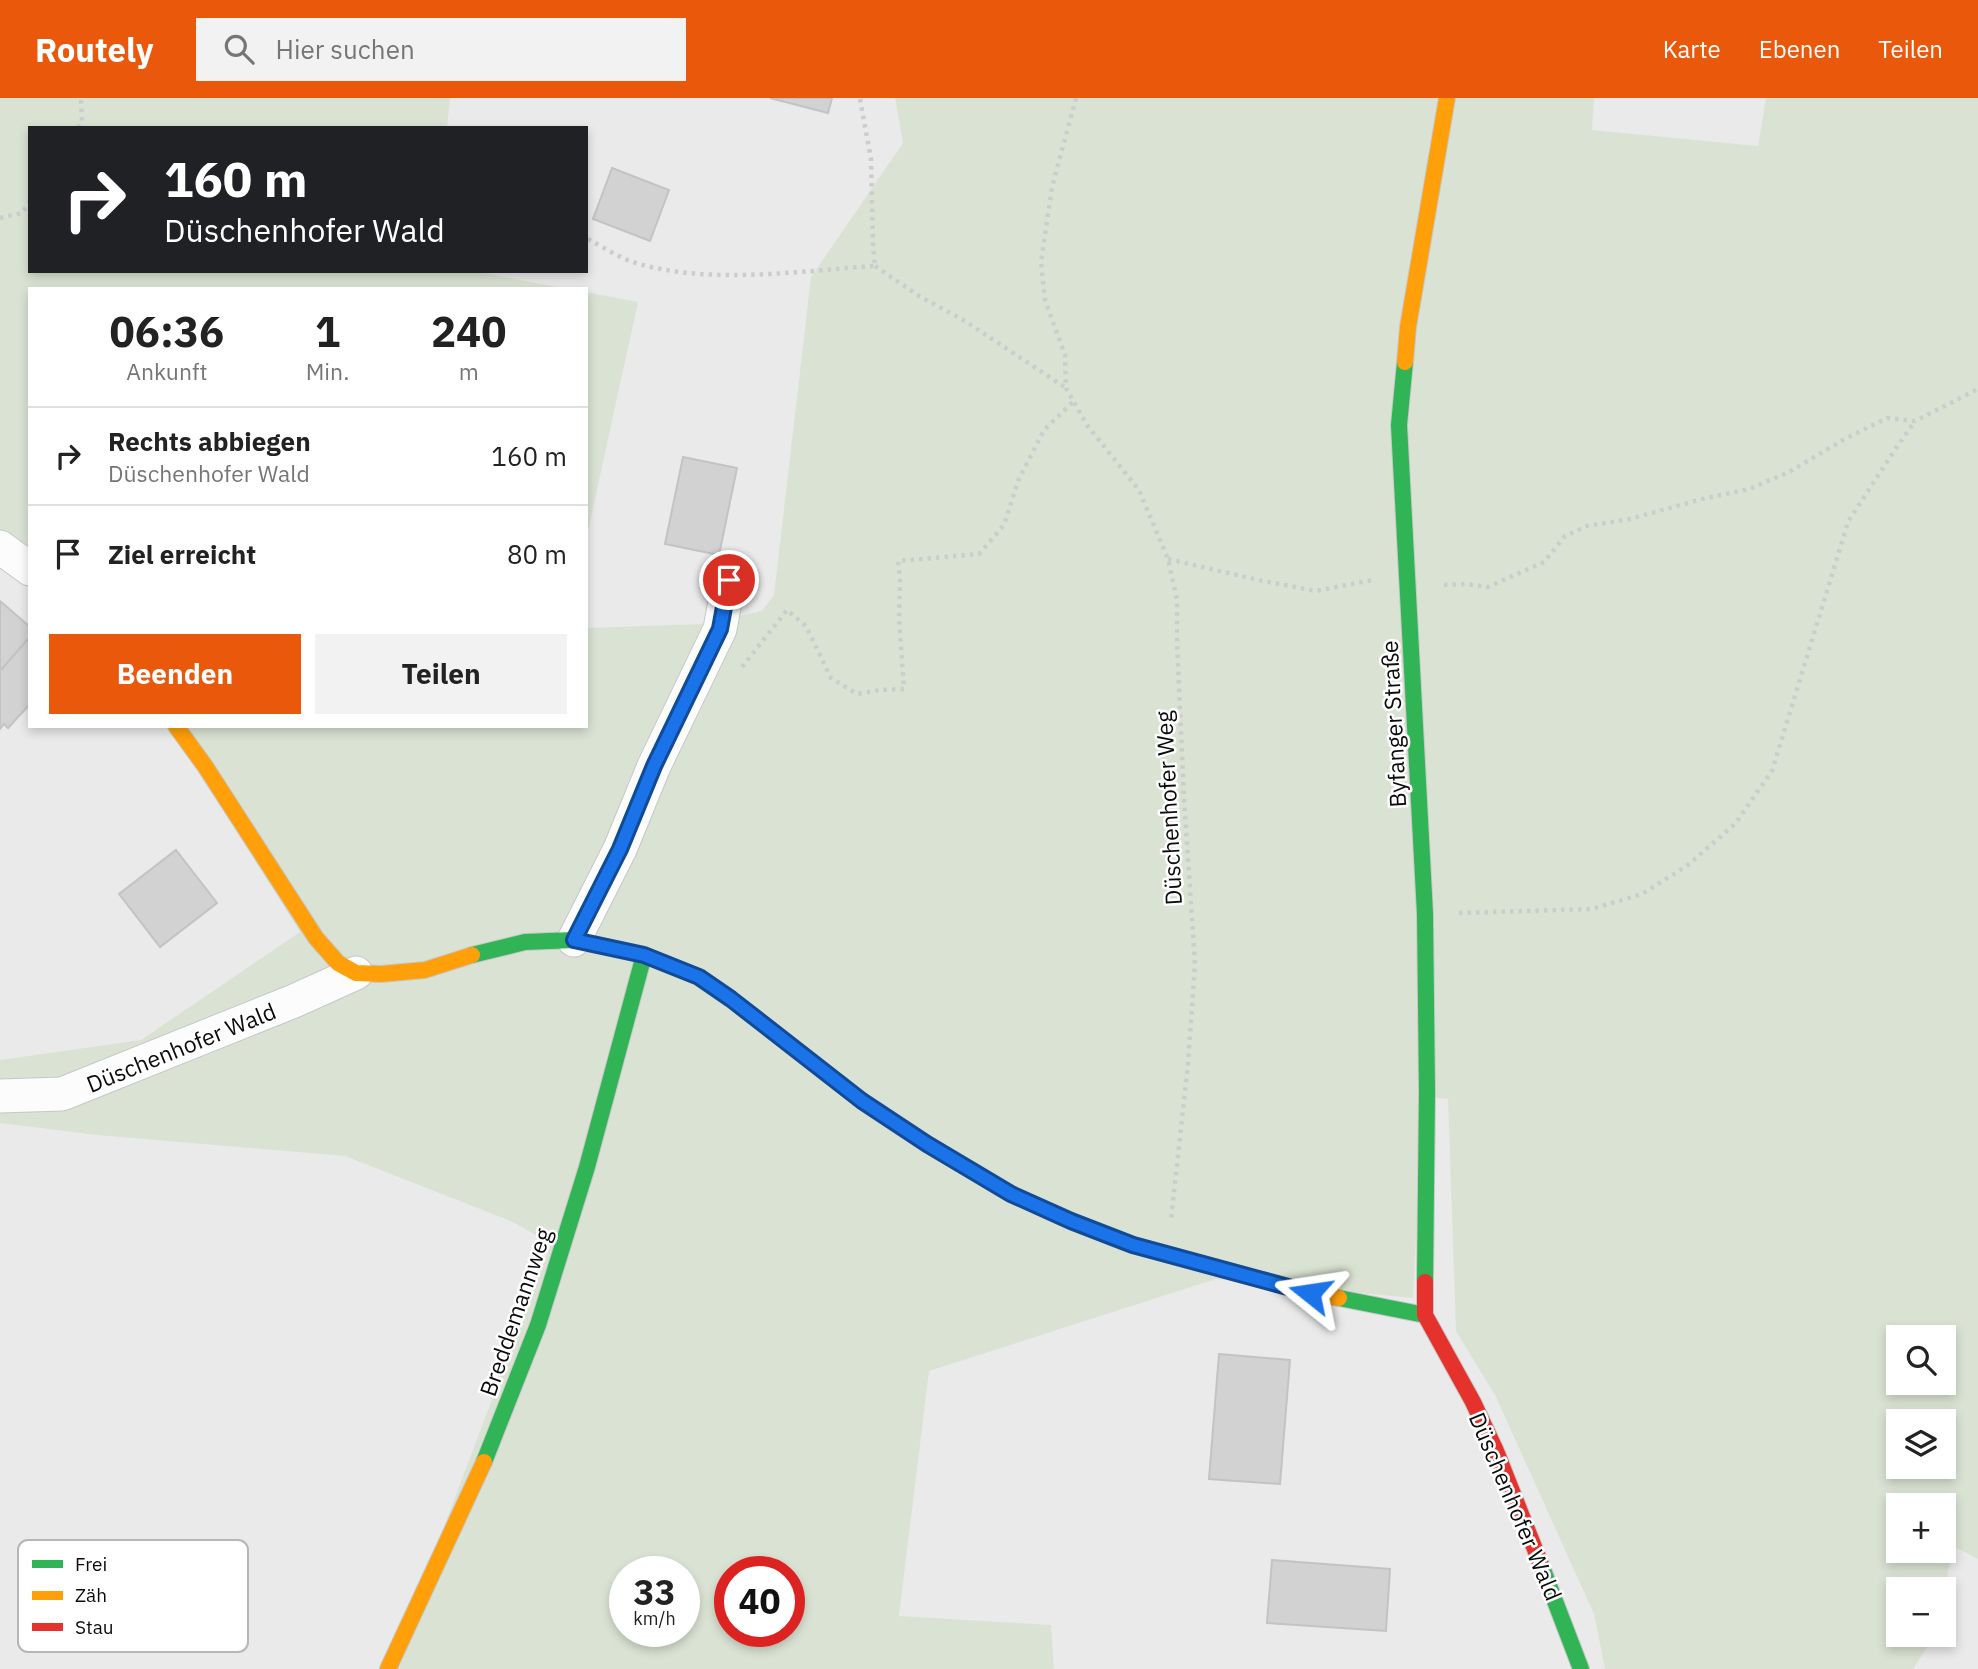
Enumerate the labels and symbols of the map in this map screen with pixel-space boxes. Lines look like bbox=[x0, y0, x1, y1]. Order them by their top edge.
pin bbox=[699, 550, 759, 610]
street label: Byfanger Straße bbox=[1374, 640, 1412, 808]
street label: Düschenhofer Weg bbox=[1148, 710, 1188, 906]
street label: Düschenhofer Wald bbox=[82, 995, 280, 1099]
street label: Breddemannweg bbox=[472, 1224, 558, 1400]
position arrow bbox=[1273, 1256, 1347, 1330]
street label: Düschenhofer Wald bbox=[1463, 1407, 1569, 1605]
legend bbox=[18, 1540, 248, 1652]
text: Frei bbox=[75, 1552, 107, 1576]
speed limit sign: 40 bbox=[714, 1556, 805, 1647]
text: Zäh bbox=[75, 1583, 107, 1607]
text: Stau bbox=[75, 1615, 114, 1639]

